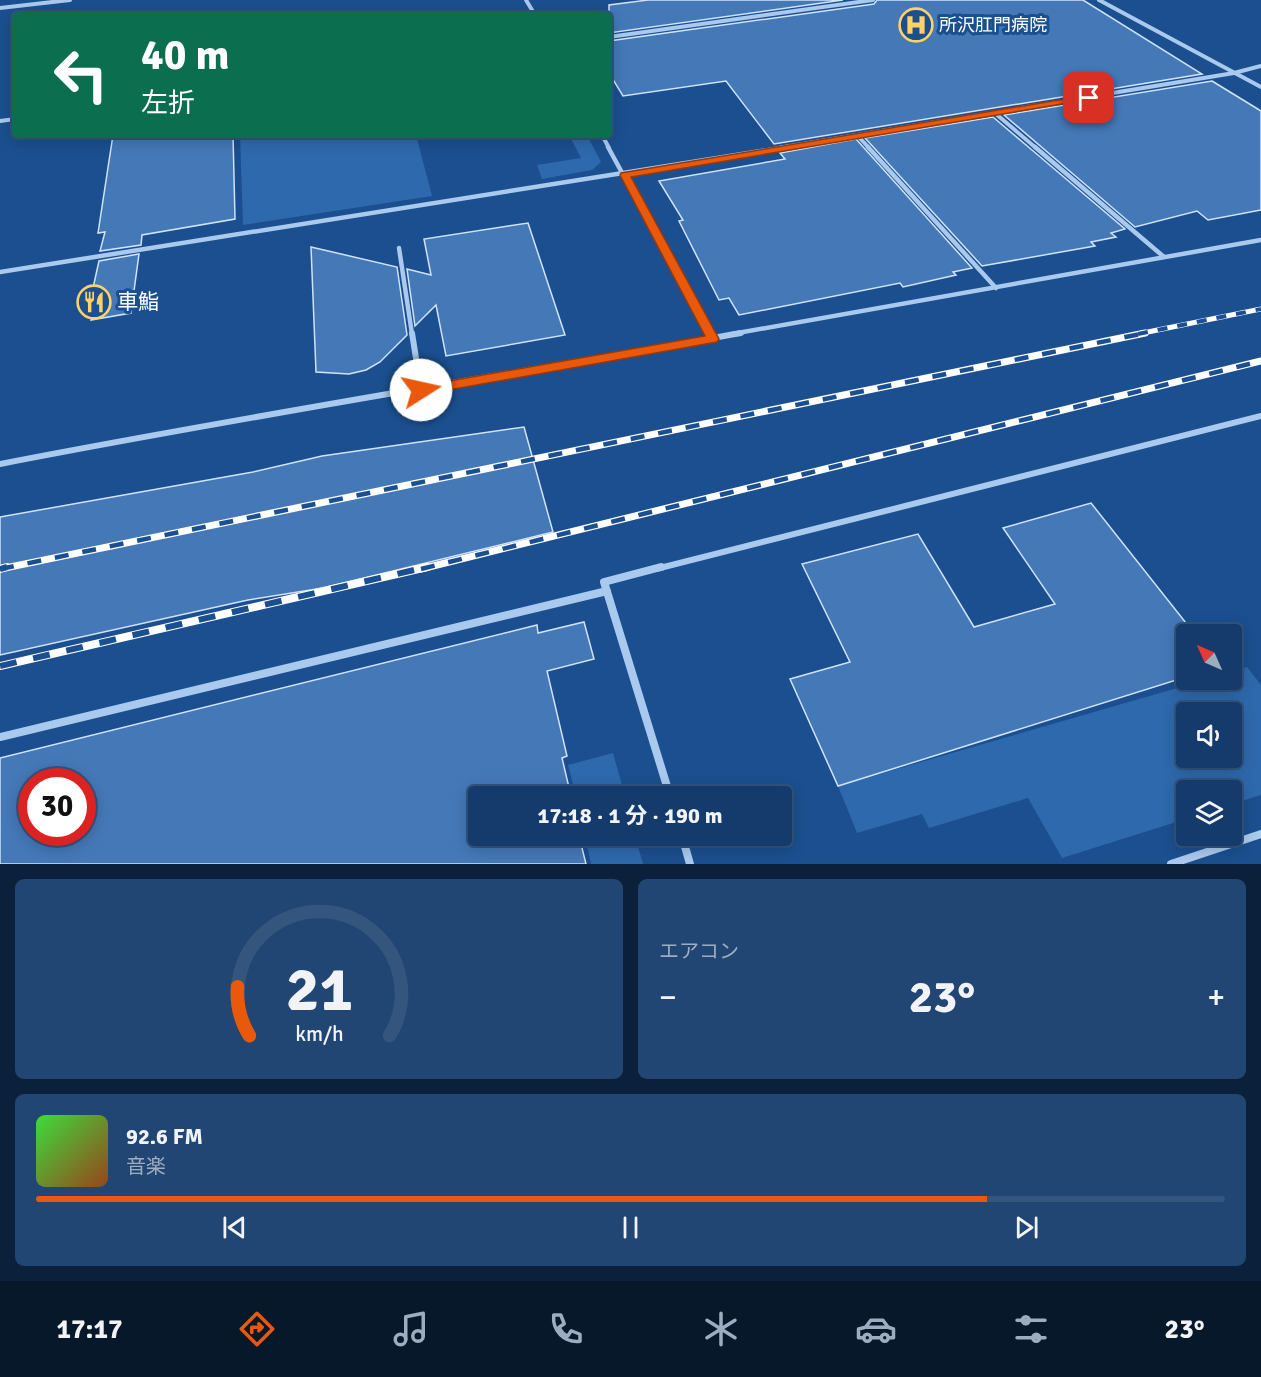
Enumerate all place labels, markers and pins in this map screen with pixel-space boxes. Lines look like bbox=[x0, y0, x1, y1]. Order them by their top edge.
hospital icon: 所沢肛門病院 bbox=[898, 7, 934, 43]
place label: 所沢肛門病院 bbox=[939, 14, 1047, 36]
pin bbox=[1063, 72, 1114, 123]
restaurant icon: 車鮨 bbox=[76, 284, 112, 320]
place label: 車鮨 bbox=[117, 289, 159, 315]

